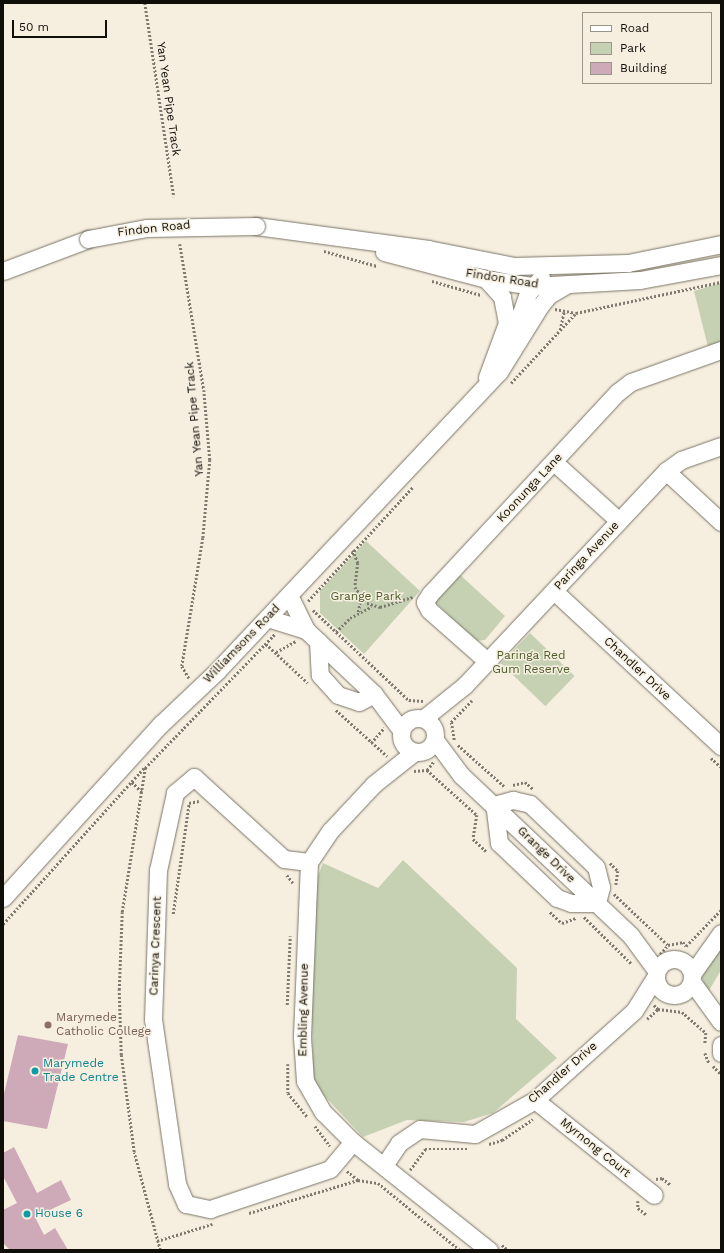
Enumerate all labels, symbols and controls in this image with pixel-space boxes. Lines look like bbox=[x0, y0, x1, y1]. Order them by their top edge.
scale bar bbox=[14, 12, 109, 38]
legend bbox=[582, 12, 712, 84]
text: 50 m bbox=[19, 20, 49, 34]
text: Road bbox=[620, 21, 649, 35]
street label: Yan Yean Pipe Track bbox=[153, 41, 183, 157]
text: Park bbox=[620, 41, 646, 55]
text: Building bbox=[620, 61, 667, 75]
street label: Findon Road bbox=[117, 218, 191, 240]
street label: Findon Road bbox=[465, 266, 539, 292]
street label: Yan Yean Pipe Track bbox=[183, 361, 207, 477]
street label: Koonunga Lane bbox=[494, 450, 566, 526]
street label: Paringa Avenue bbox=[551, 518, 623, 594]
park label: Grange Park bbox=[331, 590, 401, 604]
street label: Williamsons Road bbox=[201, 602, 283, 686]
street label: Chandler Drive bbox=[600, 634, 674, 704]
park label: Paringa Red Gum Reserve bbox=[492, 649, 570, 677]
street label: Grange Drive bbox=[514, 824, 578, 886]
street label: Carinya Crescent bbox=[147, 896, 165, 996]
street label: Embling Avenue bbox=[296, 963, 312, 1057]
place label: Marymede Catholic College bbox=[56, 1011, 151, 1039]
marker: Marymede Catholic College bbox=[43, 1020, 53, 1030]
street label: Chandler Drive bbox=[526, 1039, 600, 1107]
place label: Marymede Trade Centre bbox=[43, 1057, 119, 1085]
marker: Marymede Trade Centre bbox=[30, 1066, 40, 1076]
street label: Myrnong Court bbox=[557, 1115, 633, 1181]
place label: House 6 bbox=[35, 1207, 83, 1221]
marker: House 6 bbox=[22, 1209, 32, 1219]

